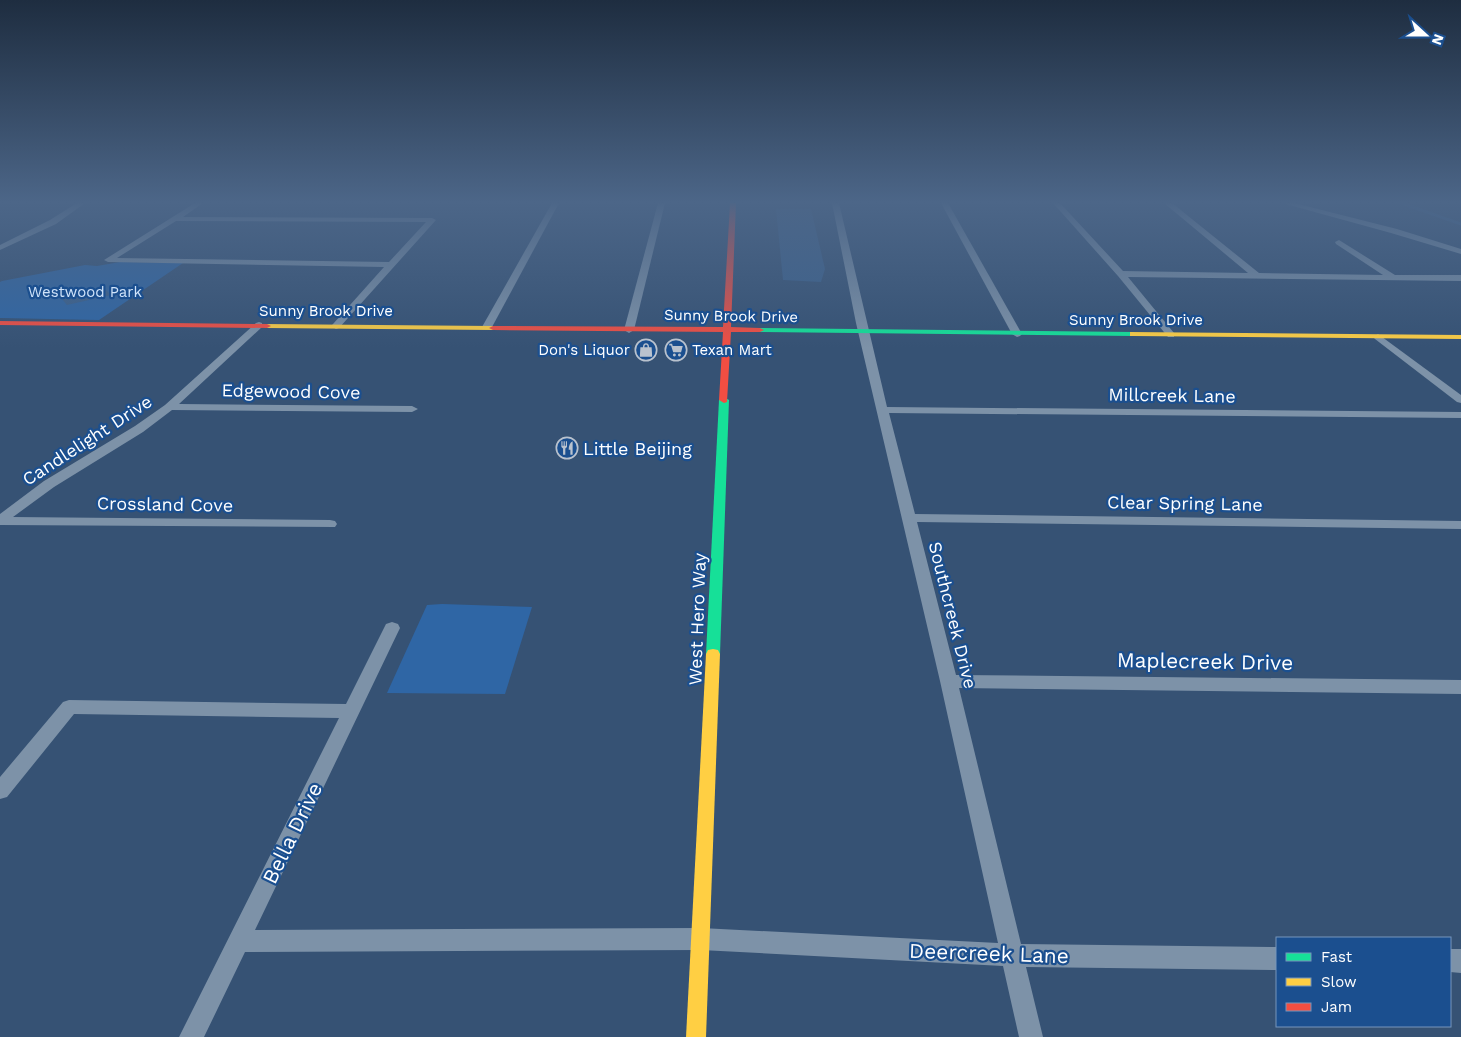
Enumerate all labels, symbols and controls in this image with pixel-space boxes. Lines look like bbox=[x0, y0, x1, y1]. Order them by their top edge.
north arrow bbox=[1401, 10, 1451, 60]
text: N bbox=[1429, 32, 1447, 47]
park label: Westwood Park bbox=[28, 283, 142, 301]
street label: Sunny Brook Drive bbox=[259, 302, 393, 320]
street label: Sunny Brook Drive bbox=[664, 306, 798, 326]
street label: Sunny Brook Drive bbox=[1069, 311, 1203, 329]
shop icon: Don's Liquor bbox=[634, 338, 658, 362]
supermarket icon: Texan Mart bbox=[664, 338, 688, 362]
place label: Don's Liquor bbox=[538, 341, 630, 359]
place label: Texan Mart bbox=[692, 341, 772, 359]
street label: Edgewood Cove bbox=[221, 379, 361, 403]
street label: Millcreek Lane bbox=[1108, 383, 1236, 407]
street label: Candlelight Drive bbox=[18, 390, 156, 490]
restaurant icon: Little Beijing bbox=[555, 436, 579, 460]
place label: Little Beijing bbox=[583, 438, 692, 459]
street label: Clear Spring Lane bbox=[1107, 491, 1263, 515]
street label: Crossland Cove bbox=[97, 492, 233, 516]
street label: Southcreek Drive bbox=[925, 539, 981, 691]
street label: West Hero Way bbox=[684, 552, 710, 686]
street label: Maplecreek Drive bbox=[1117, 647, 1293, 675]
street label: Bella Drive bbox=[257, 778, 327, 888]
legend bbox=[1276, 937, 1451, 1027]
street label: Deercreek Lane bbox=[909, 938, 1069, 968]
text: Fast bbox=[1321, 948, 1353, 966]
text: Slow bbox=[1321, 973, 1357, 991]
text: Jam bbox=[1321, 998, 1352, 1016]

